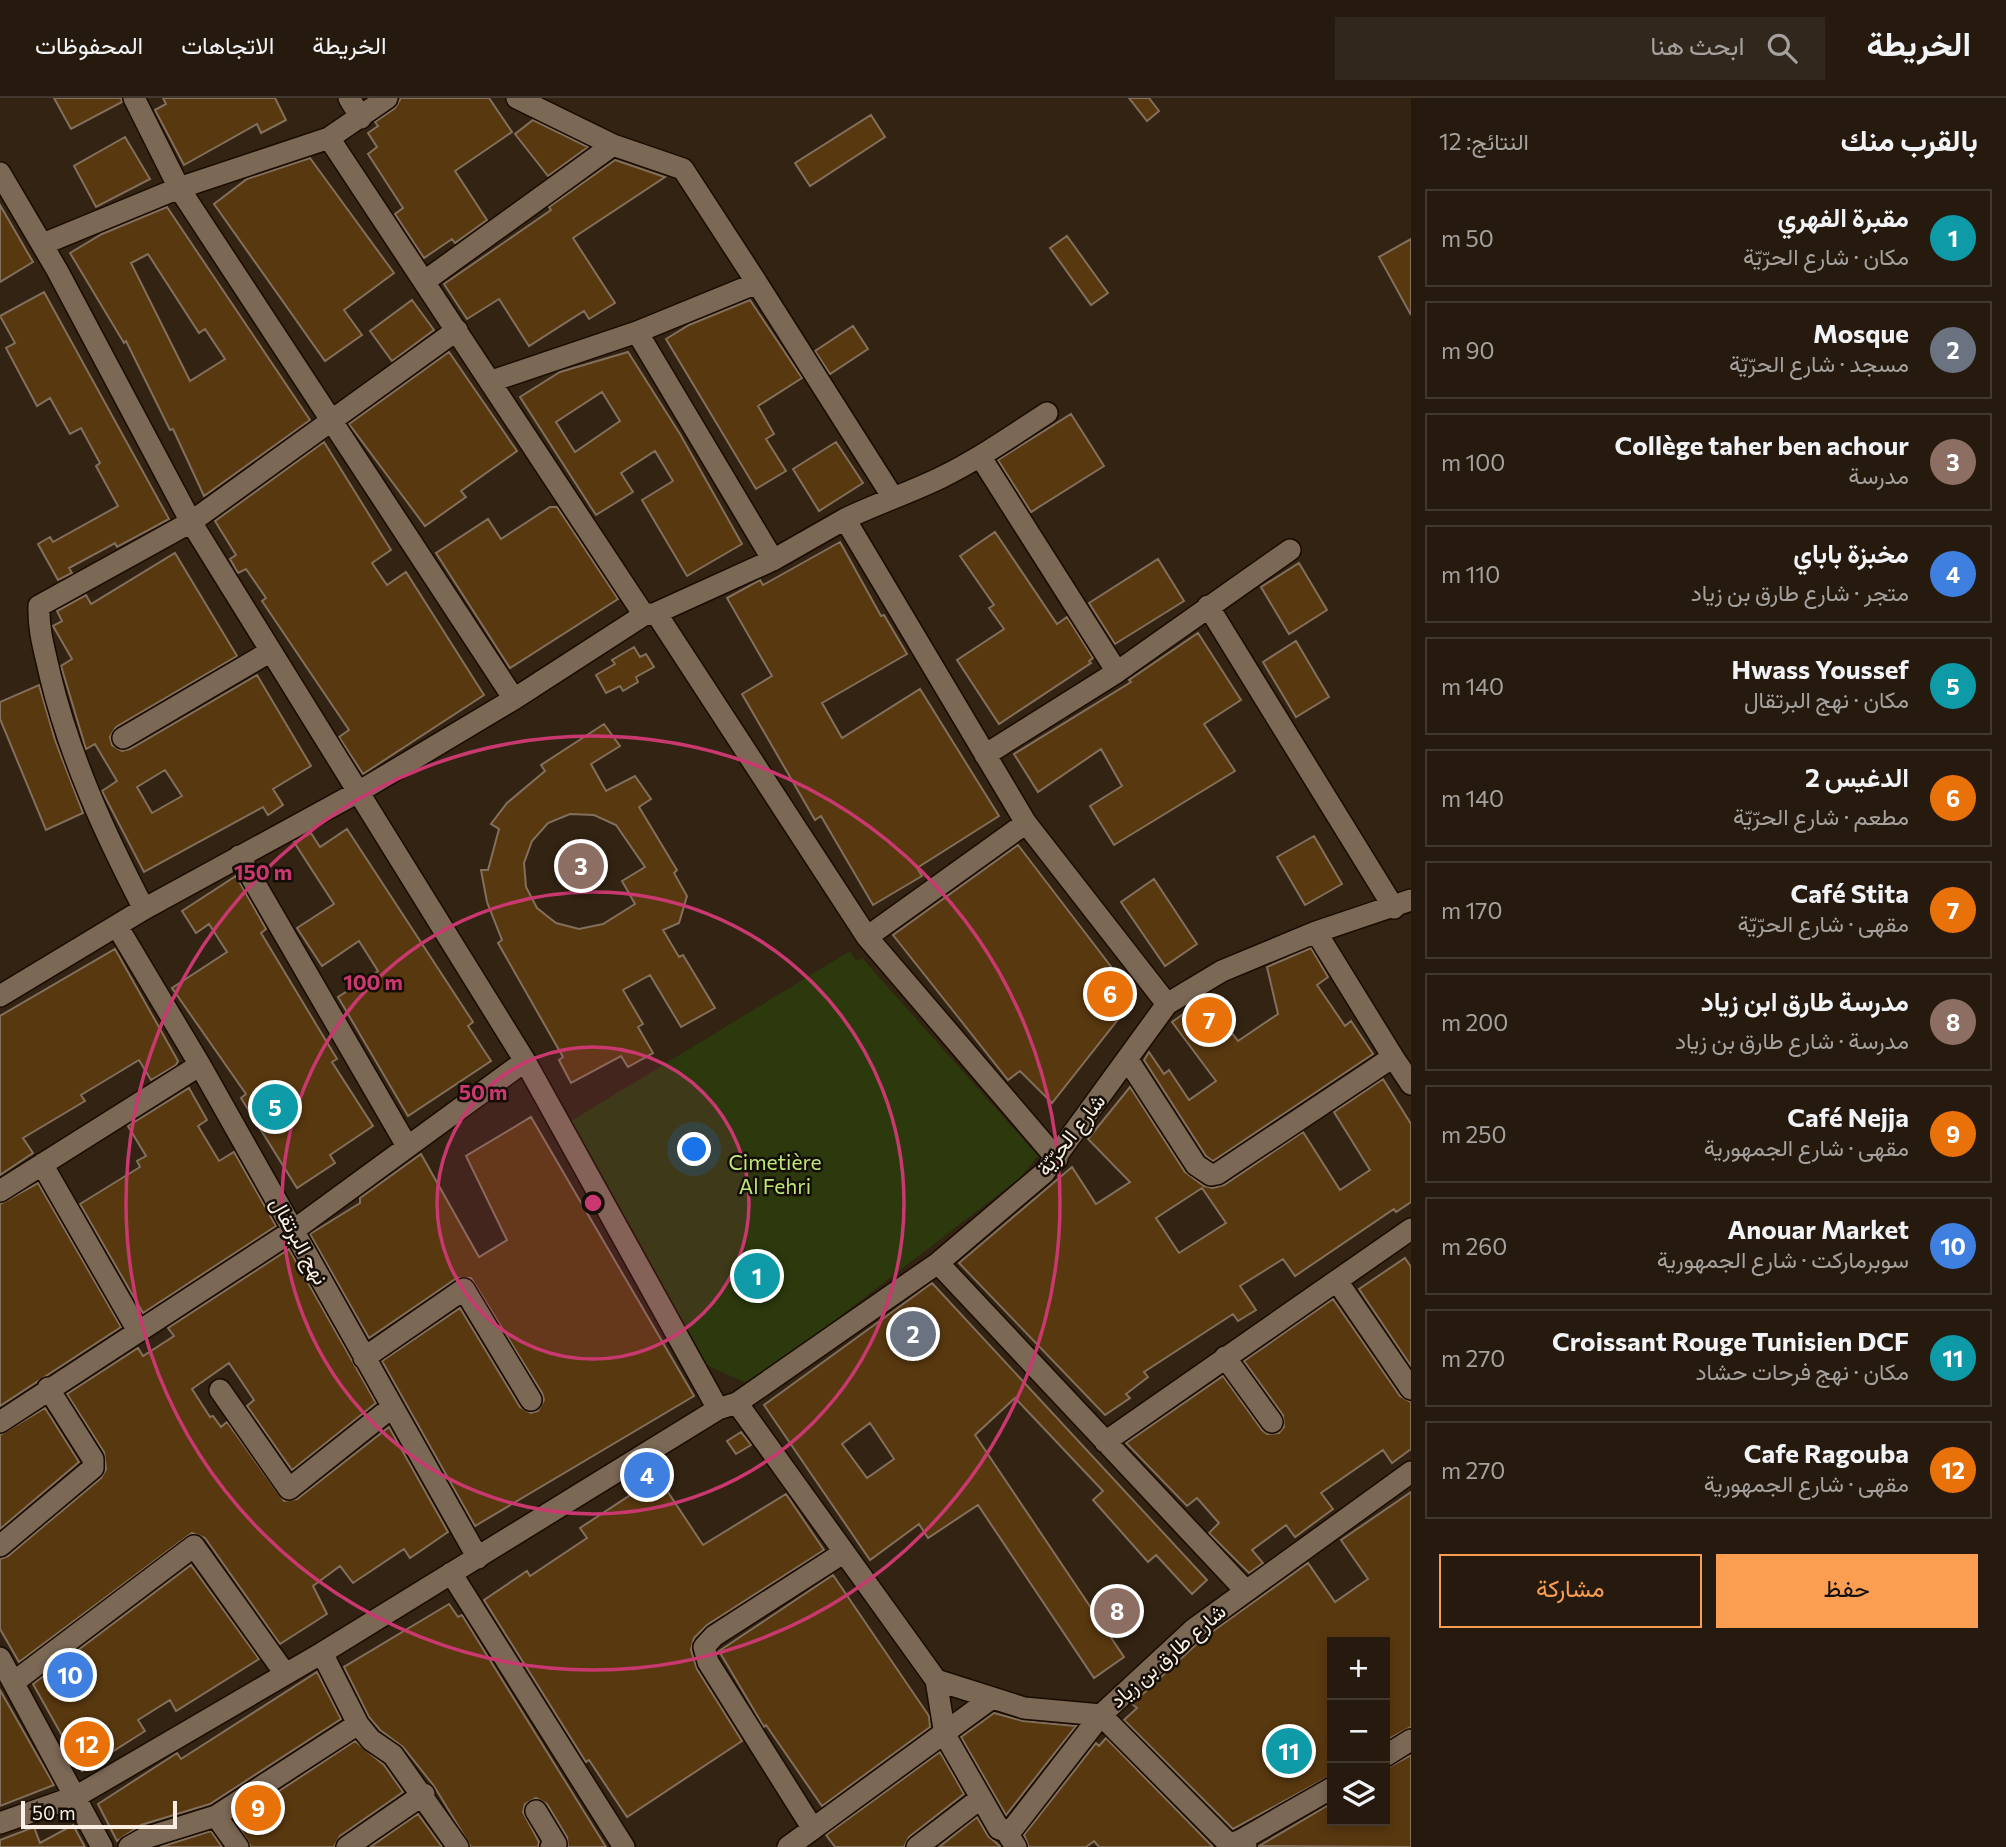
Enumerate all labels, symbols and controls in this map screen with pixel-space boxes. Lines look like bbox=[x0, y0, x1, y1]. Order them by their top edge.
search box bbox=[1335, 17, 1825, 80]
text: الخريطة bbox=[1867, 22, 1971, 63]
text: ابحث هنا bbox=[1650, 29, 1745, 60]
icon: search bbox=[1763, 29, 1801, 67]
text: المحفوظات bbox=[35, 30, 143, 59]
text: الاتجاهات bbox=[181, 30, 274, 59]
text: الخريطة bbox=[312, 30, 387, 59]
text: بالقرب منك bbox=[1841, 120, 1978, 157]
text: النتائج: 12 bbox=[1439, 127, 1529, 155]
text: مقبرة الفهري bbox=[1778, 201, 1909, 232]
text: 50 m bbox=[1441, 224, 1494, 252]
text: 1 bbox=[1948, 224, 1958, 252]
text: مكان · شارع الحرّيّة bbox=[1743, 242, 1909, 270]
text: Mosque bbox=[1813, 317, 1909, 348]
text: 90 m bbox=[1441, 336, 1494, 364]
text: 2 bbox=[1946, 336, 1960, 364]
text: مسجد · شارع الحرّيّة bbox=[1729, 349, 1909, 377]
text: Collège taher ben achour bbox=[1615, 429, 1909, 460]
text: 100 m bbox=[1441, 448, 1505, 476]
text: 3 bbox=[1946, 448, 1960, 476]
text: مدرسة bbox=[1848, 461, 1909, 489]
text: مخبزة باباي bbox=[1793, 537, 1909, 568]
text: 110 m bbox=[1441, 560, 1500, 588]
text: 4 bbox=[1946, 560, 1960, 588]
text: متجر · شارع طارق بن زياد bbox=[1691, 578, 1909, 606]
text: Hwass Youssef bbox=[1731, 653, 1909, 684]
text: 140 m bbox=[1441, 672, 1504, 700]
text: 5 bbox=[1946, 672, 1960, 700]
text: مكان · نهج البرتقال bbox=[1744, 685, 1909, 713]
text: الدغيس 2 bbox=[1805, 761, 1909, 792]
text: 140 m bbox=[1441, 784, 1504, 812]
text: 6 bbox=[1946, 784, 1960, 812]
text: مطعم · شارع الحرّيّة bbox=[1733, 802, 1909, 830]
pin: 3 bbox=[558, 840, 604, 892]
text: 150 m bbox=[234, 859, 292, 884]
text: Café Stita bbox=[1790, 877, 1909, 908]
text: 170 m bbox=[1441, 896, 1502, 924]
text: 7 bbox=[1947, 896, 1959, 924]
text: مقهى · شارع الحرّيّة bbox=[1738, 909, 1909, 937]
pin: 6 bbox=[1087, 968, 1133, 1020]
text: 100 m bbox=[343, 969, 403, 994]
text: مدرسة طارق ابن زياد bbox=[1701, 985, 1909, 1016]
pin: 7 bbox=[1186, 994, 1232, 1046]
text: 200 m bbox=[1441, 1008, 1508, 1036]
text: 8 bbox=[1946, 1008, 1960, 1036]
text: مدرسة · شارع طارق بن زياد bbox=[1675, 1026, 1909, 1054]
text: 50 m bbox=[459, 1079, 507, 1104]
pin: 5 bbox=[252, 1081, 298, 1133]
street label: شارع الحرّيّة bbox=[1030, 1088, 1112, 1182]
text: Café Nejja bbox=[1787, 1101, 1909, 1132]
text: 250 m bbox=[1441, 1120, 1506, 1148]
text: 9 bbox=[1946, 1120, 1960, 1148]
your location bbox=[677, 1132, 711, 1166]
text: مقهى · شارع الجمهورية bbox=[1704, 1133, 1909, 1161]
park label: Cimetière Al Fehri bbox=[728, 1149, 822, 1198]
centre of rings bbox=[581, 1191, 605, 1215]
street label: نهج البرتقال bbox=[263, 1192, 335, 1290]
text: Anouar Market bbox=[1727, 1213, 1909, 1244]
text: 260 m bbox=[1441, 1232, 1507, 1260]
text: 10 bbox=[1940, 1232, 1966, 1260]
text: سوبرماركت · شارع الجمهورية bbox=[1657, 1245, 1909, 1273]
pin: 1 bbox=[734, 1250, 780, 1302]
pin: 2 bbox=[890, 1308, 936, 1360]
text: Croissant Rouge Tunisien DCF bbox=[1552, 1325, 1909, 1356]
text: 270 m bbox=[1441, 1344, 1505, 1372]
text: 11 bbox=[1943, 1344, 1963, 1372]
text: مكان · نهج فرحات حشاد bbox=[1696, 1357, 1909, 1385]
text: Cafe Ragouba bbox=[1744, 1437, 1909, 1468]
pin: 4 bbox=[624, 1449, 670, 1501]
text: 270 m bbox=[1441, 1456, 1505, 1484]
text: 12 bbox=[1941, 1456, 1965, 1484]
text: مقهى · شارع الجمهورية bbox=[1704, 1469, 1909, 1497]
button: مشاركة bbox=[1439, 1554, 1702, 1628]
button: حفظ bbox=[1716, 1554, 1978, 1628]
pin: 8 bbox=[1094, 1585, 1140, 1637]
street label: شارع طارق بن زياد bbox=[1104, 1598, 1232, 1714]
map controls bbox=[1327, 1637, 1390, 1826]
button: + bbox=[1327, 1637, 1390, 1700]
pin: 10 bbox=[47, 1649, 93, 1701]
button: − bbox=[1327, 1700, 1390, 1763]
pin: 12 bbox=[64, 1718, 110, 1770]
pin: 11 bbox=[1266, 1725, 1312, 1777]
button: layers bbox=[1327, 1763, 1390, 1826]
pin: 9 bbox=[235, 1782, 281, 1834]
scale bar bbox=[21, 1798, 177, 1830]
text: 50 m bbox=[32, 1801, 76, 1824]

